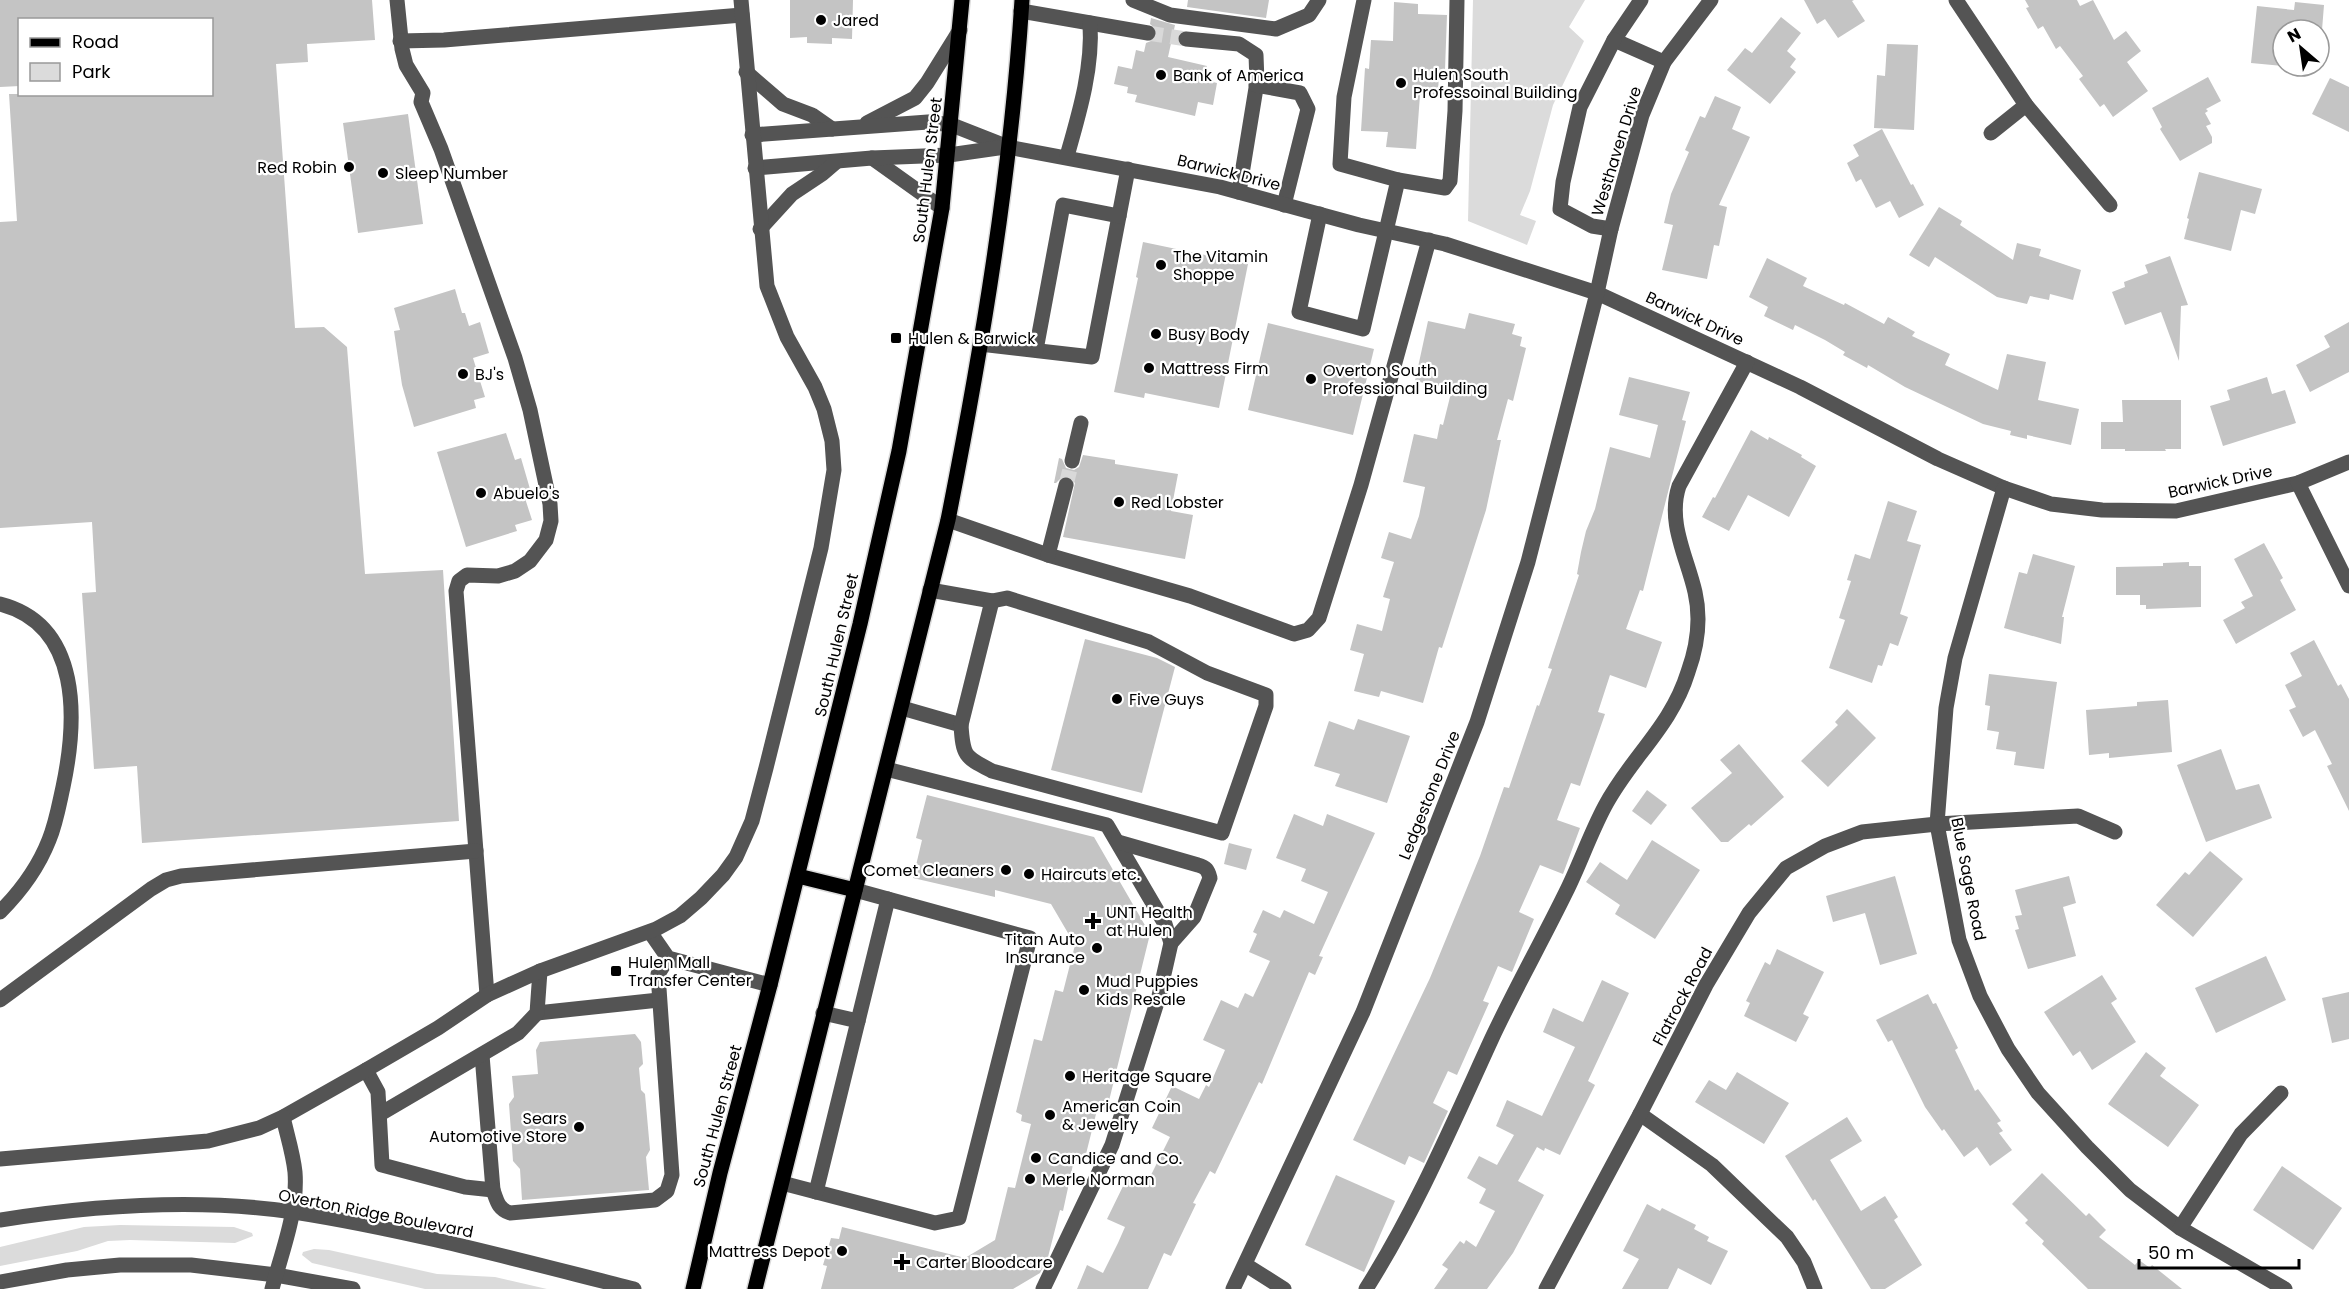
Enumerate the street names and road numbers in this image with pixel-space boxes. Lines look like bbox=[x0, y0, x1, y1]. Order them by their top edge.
street label: Westhaven Drive bbox=[1586, 84, 1647, 219]
street label: South Hulen Street bbox=[907, 96, 948, 244]
street label: Barwick Drive bbox=[1175, 149, 1283, 196]
street label: Barwick Drive bbox=[1642, 286, 1748, 351]
street label: Barwick Drive bbox=[2166, 459, 2274, 504]
street label: South Hulen Street bbox=[809, 571, 864, 719]
street label: Ledgestone Drive bbox=[1393, 727, 1466, 863]
street label: Blue Sage Road bbox=[1945, 816, 1992, 943]
street label: Flatrock Road bbox=[1647, 943, 1718, 1050]
street label: South Hulen Street bbox=[687, 1042, 748, 1190]
street label: Overton Ridge Boulevard bbox=[276, 1183, 475, 1244]

